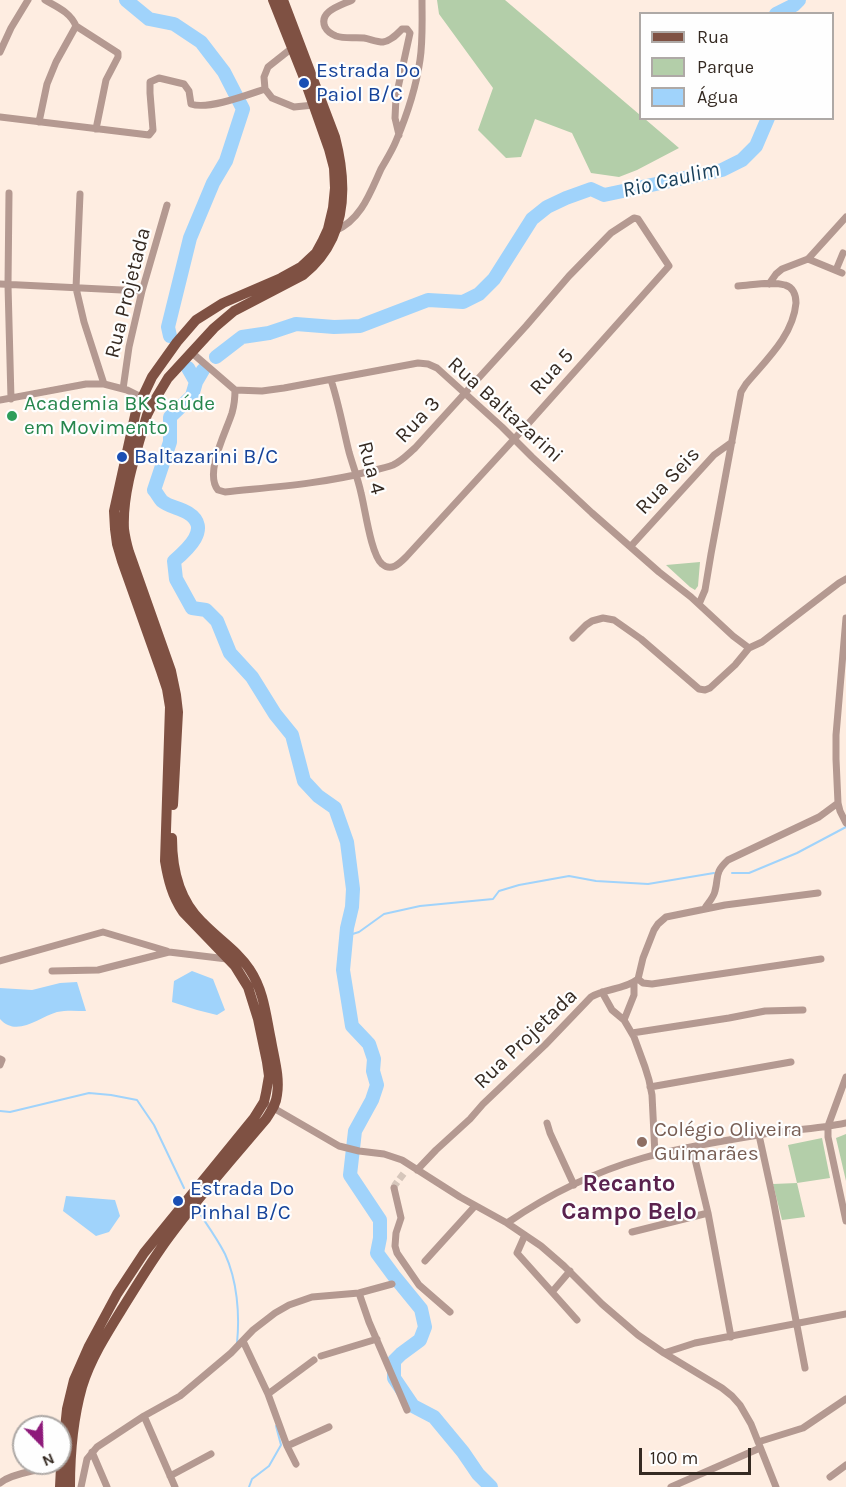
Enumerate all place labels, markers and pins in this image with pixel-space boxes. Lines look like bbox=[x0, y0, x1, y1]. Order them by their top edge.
place label: Estrada Do Paiol B/C bbox=[316, 58, 420, 108]
marker: Estrada Do Paiol B/C bbox=[297, 76, 311, 90]
place label: Academia BK Saúde em Movimento bbox=[24, 391, 215, 441]
marker: Academia BK Saúde em Movimento bbox=[5, 409, 19, 423]
place label: Baltazarini B/C bbox=[134, 444, 278, 470]
marker: Baltazarini B/C bbox=[115, 450, 129, 464]
place label: Colégio Oliveira Guimarães bbox=[654, 1117, 802, 1167]
marker: Colégio Oliveira Guimarães bbox=[635, 1135, 649, 1149]
place label: Estrada Do Pinhal B/C bbox=[190, 1176, 294, 1226]
marker: Estrada Do Pinhal B/C bbox=[171, 1194, 185, 1208]

